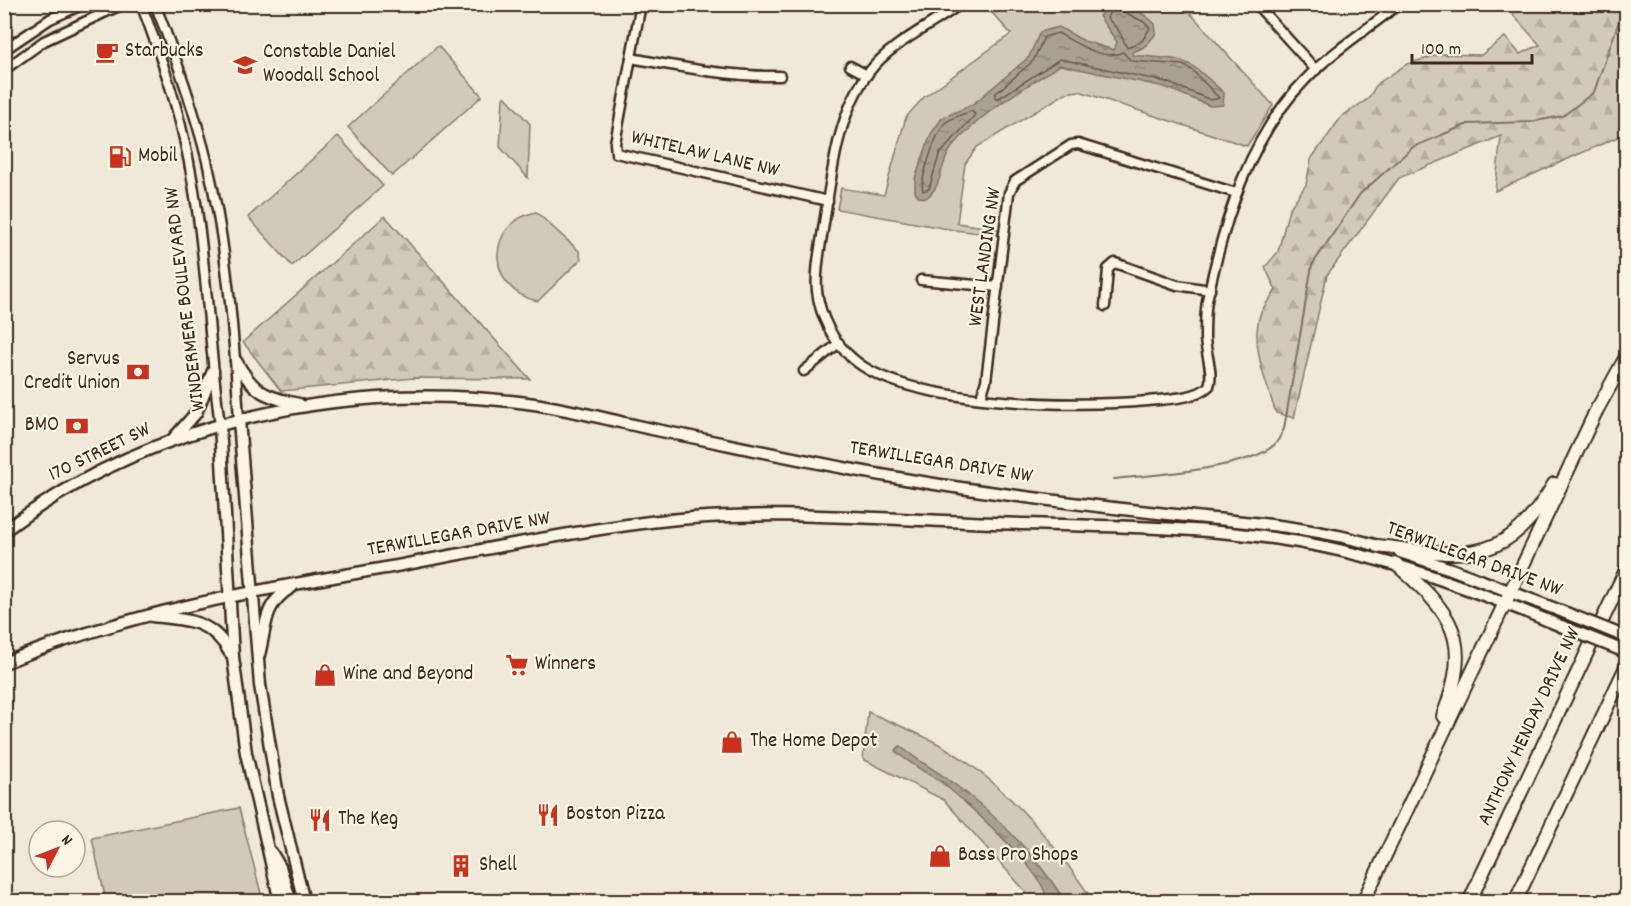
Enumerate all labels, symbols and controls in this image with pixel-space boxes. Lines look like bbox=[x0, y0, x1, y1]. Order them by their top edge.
scale bar bbox=[1412, 27, 1532, 65]
place label: Starbucks bbox=[125, 37, 204, 67]
place label: Constable Daniel Woodall School bbox=[263, 38, 395, 92]
text: 100 m bbox=[1421, 38, 1461, 63]
cafe icon: Starbucks bbox=[94, 39, 120, 65]
school or university icon: Constable Daniel Woodall School bbox=[232, 52, 258, 78]
street label: WHITELAW LANE NW bbox=[628, 123, 783, 187]
place label: Mobil bbox=[138, 142, 178, 172]
fuel station icon: Mobil bbox=[107, 144, 133, 170]
street label: WINDERMERE BOULEVARD NW bbox=[157, 184, 215, 413]
street label: WEST LANDING NW bbox=[961, 185, 1011, 328]
place label: Servus Credit Union bbox=[24, 345, 120, 399]
bank icon: Servus Credit Union bbox=[125, 359, 151, 385]
place label: BMO bbox=[25, 411, 59, 441]
bank icon: BMO bbox=[64, 413, 90, 439]
street label: 170 STREET SW bbox=[44, 415, 157, 491]
street label: TERWILLEGAR DRIVE NW bbox=[847, 434, 1036, 492]
street label: TERWILLEGAR DRIVE NW bbox=[365, 504, 554, 566]
street label: TERWILLEGAR DRIVE NW bbox=[1382, 514, 1567, 606]
street label: ANTHONY HENDAY DRIVE NW bbox=[1471, 622, 1590, 831]
place label: Winners bbox=[535, 650, 596, 680]
supermarket icon: Winners bbox=[504, 652, 530, 678]
place label: Wine and Beyond bbox=[343, 660, 473, 690]
shop icon: Wine and Beyond bbox=[312, 662, 338, 688]
place label: The Home Depot bbox=[750, 727, 878, 757]
shop icon: The Home Depot bbox=[719, 729, 745, 755]
place label: Boston Pizza bbox=[566, 800, 666, 830]
restaurant icon: Boston Pizza bbox=[535, 802, 561, 828]
place label: The Keg bbox=[338, 805, 398, 835]
restaurant icon: The Keg bbox=[307, 807, 333, 833]
north arrow bbox=[27, 819, 87, 879]
text: N bbox=[55, 830, 78, 851]
place label: Bass Pro Shops bbox=[958, 841, 1079, 871]
shop icon: Bass Pro Shops bbox=[927, 843, 953, 869]
place label: Shell bbox=[479, 851, 517, 881]
building icon: Shell bbox=[448, 853, 474, 879]

